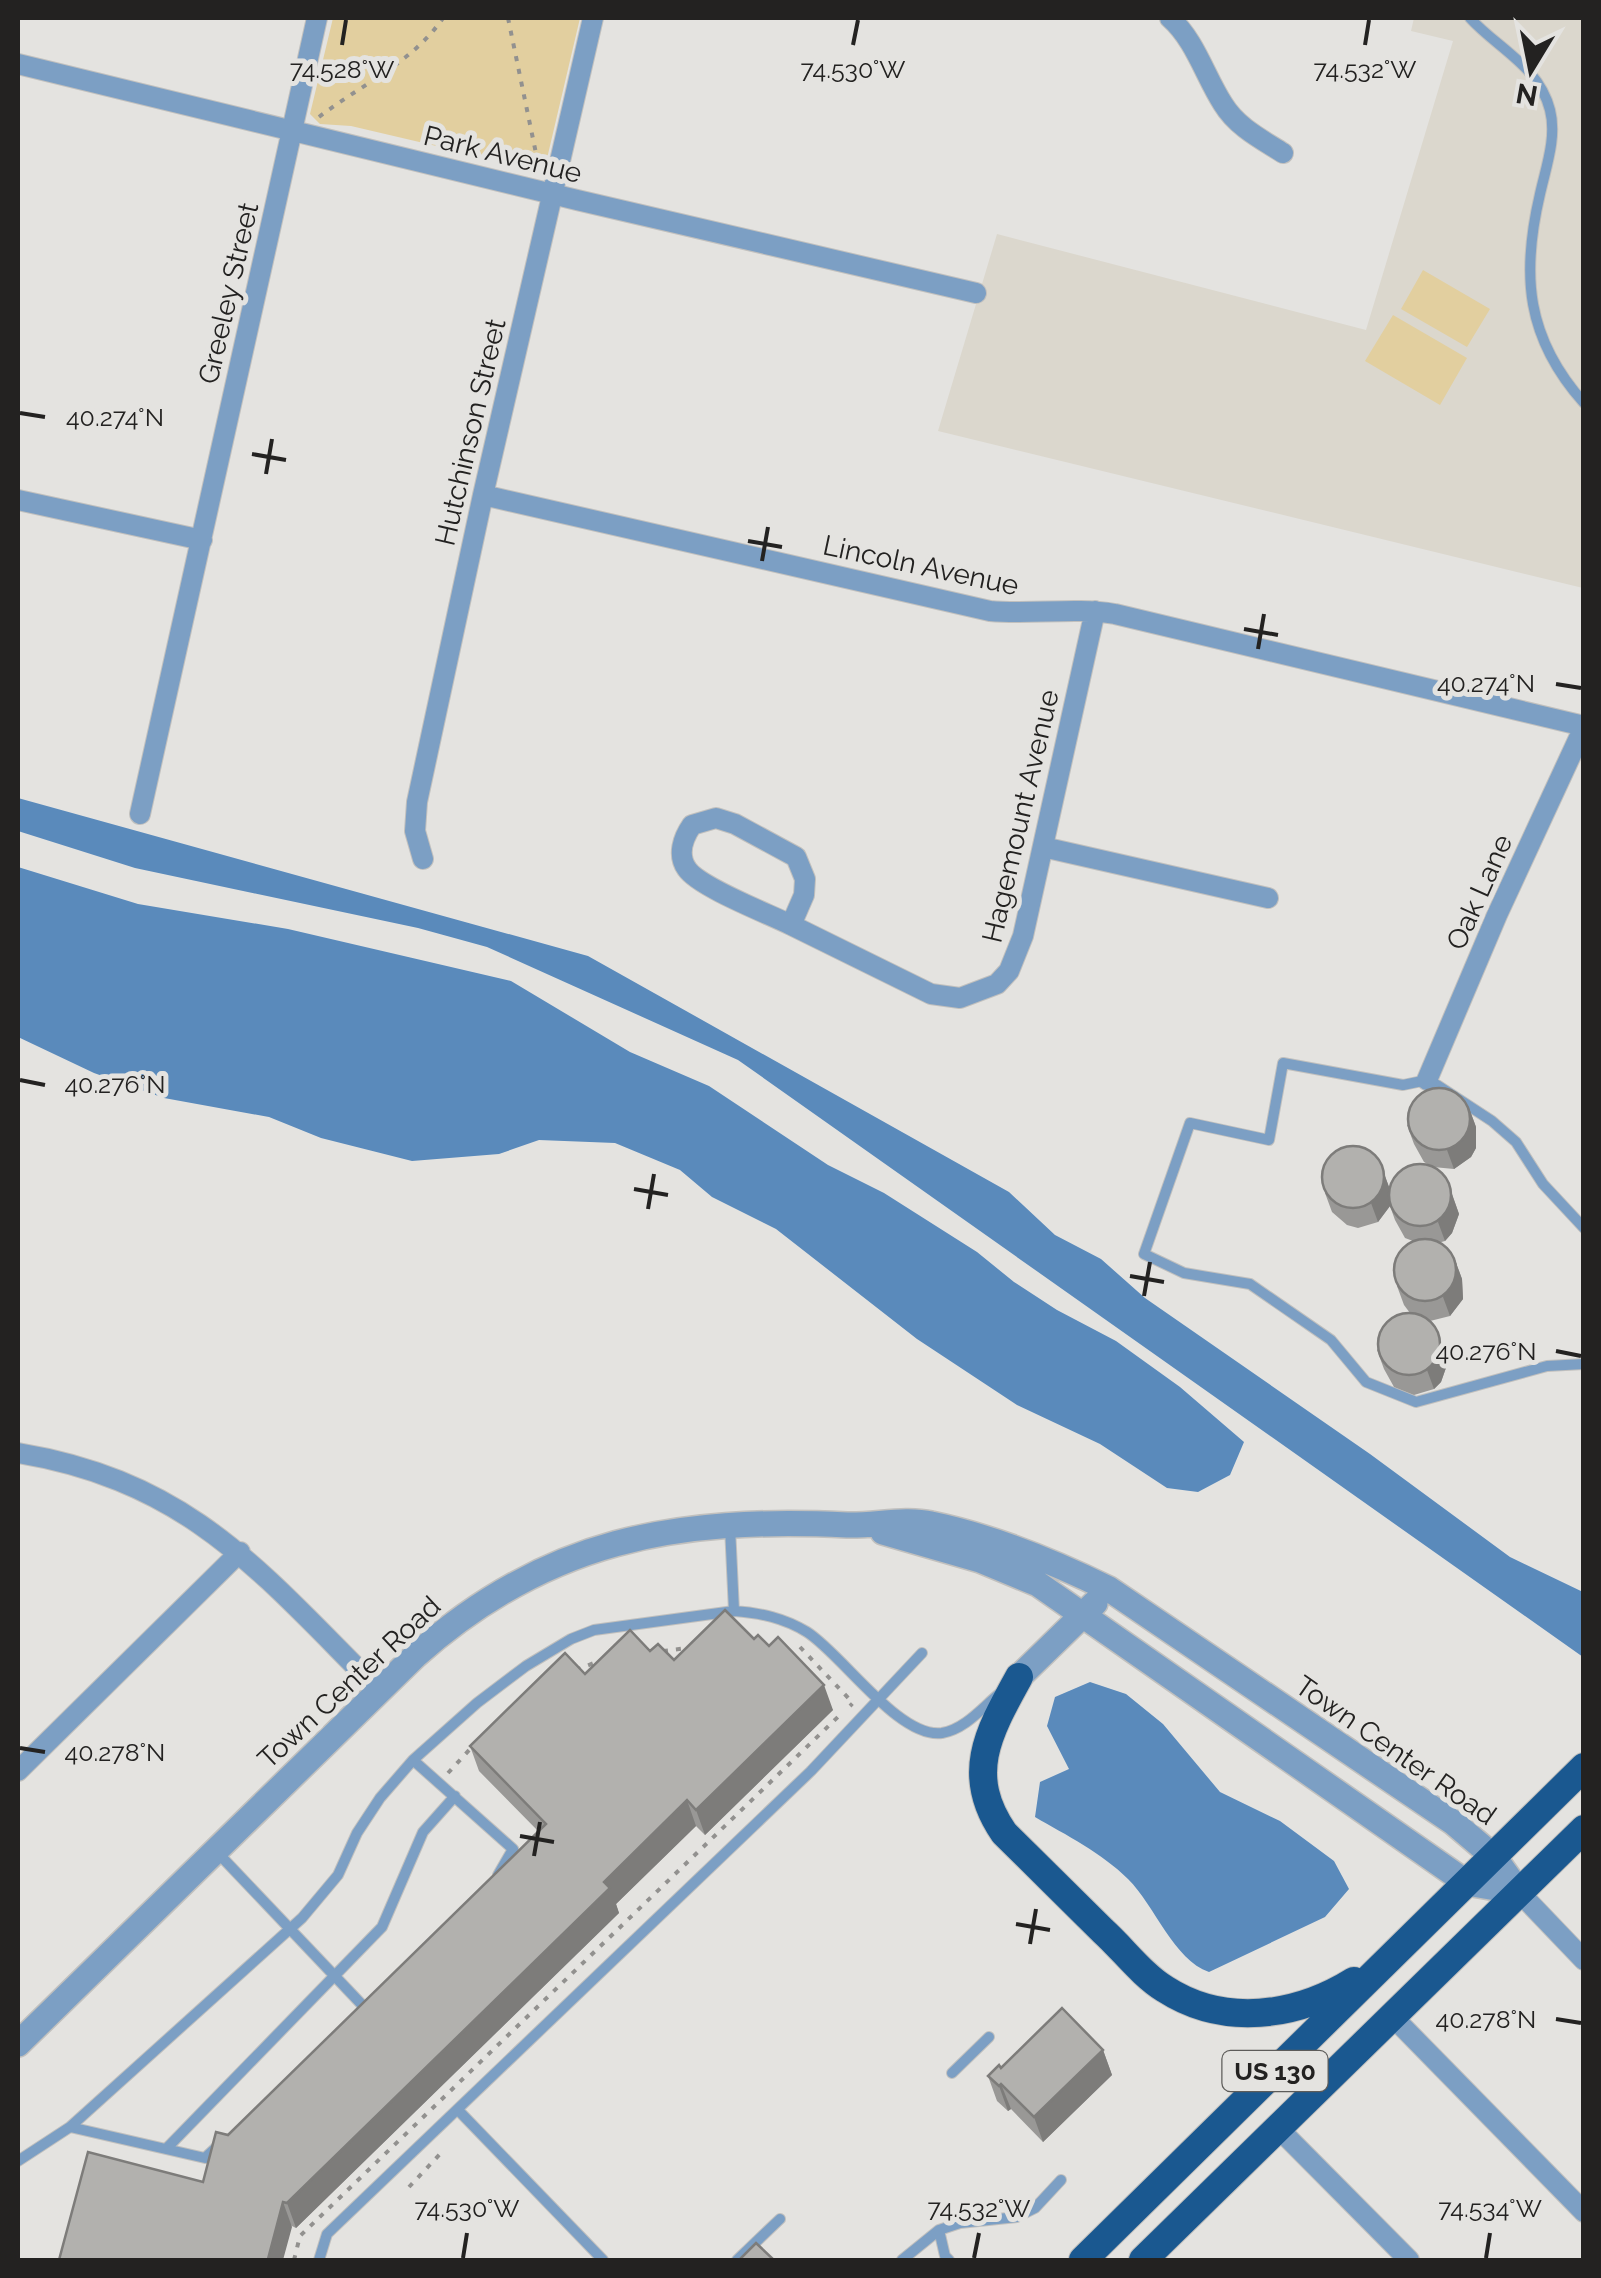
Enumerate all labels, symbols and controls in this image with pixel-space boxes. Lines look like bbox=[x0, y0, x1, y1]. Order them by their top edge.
north arrow bbox=[1481, 20, 1581, 120]
text: 74.528°W bbox=[290, 54, 394, 84]
text: 74.530°W bbox=[800, 54, 906, 84]
text: 74.532°W bbox=[1314, 54, 1416, 84]
text: N bbox=[1513, 76, 1540, 112]
street label: Park Avenue bbox=[420, 119, 585, 190]
street label: Greeley Street bbox=[192, 199, 266, 387]
street label: Hutchinson Street bbox=[428, 315, 513, 549]
text: 40.274°N bbox=[66, 402, 164, 432]
street label: Lincoln Avenue bbox=[820, 529, 1022, 602]
text: 40.274°N bbox=[1437, 668, 1535, 698]
street label: Hagemount Avenue bbox=[975, 686, 1066, 946]
street label: Oak Lane bbox=[1439, 830, 1519, 955]
text: 40.276°N bbox=[64, 1069, 166, 1099]
text: 40.276°N bbox=[1435, 1336, 1537, 1366]
street label: Town Center Road bbox=[251, 1589, 447, 1775]
street label: Town Center Road bbox=[1289, 1669, 1502, 1832]
text: 40.278°N bbox=[65, 1737, 165, 1767]
text: 40.278°N bbox=[1436, 2004, 1536, 2034]
road number: US 130 bbox=[1222, 2051, 1328, 2091]
text: 74.530°W bbox=[414, 2193, 520, 2223]
text: 74.532°W bbox=[928, 2193, 1030, 2223]
text: 74.534°W bbox=[1438, 2193, 1542, 2223]

